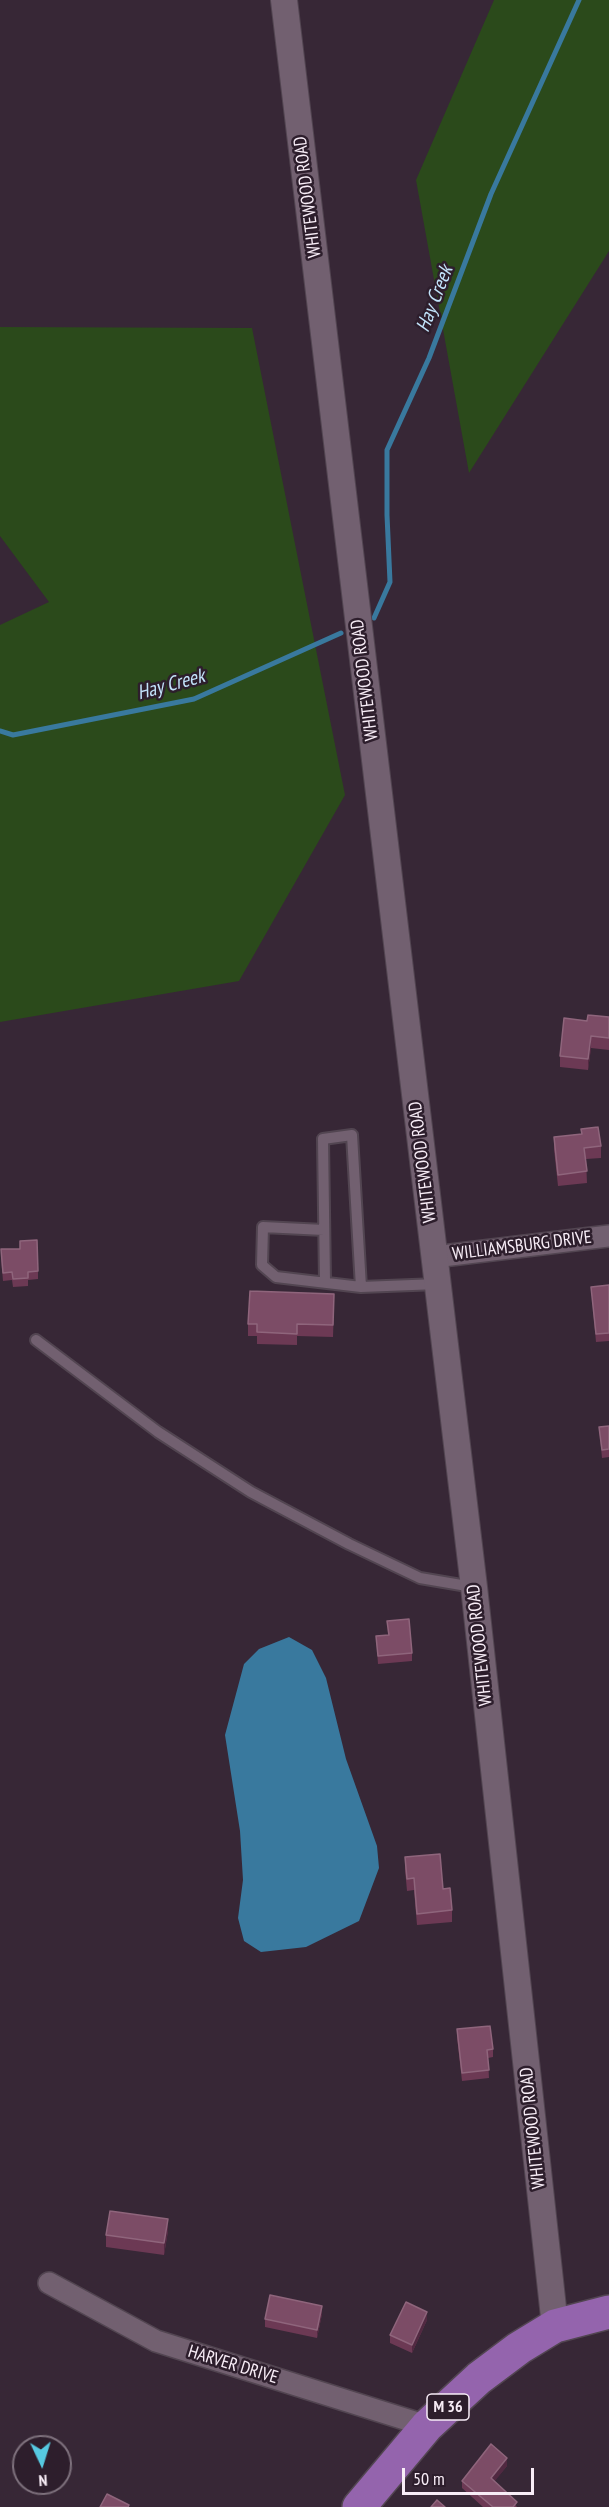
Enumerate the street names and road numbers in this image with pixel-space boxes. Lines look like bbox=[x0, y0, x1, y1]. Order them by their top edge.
street label: WHITEWOOD ROAD bbox=[290, 135, 326, 259]
street label: WHITEWOOD ROAD bbox=[347, 618, 383, 742]
street label: WHITEWOOD ROAD bbox=[405, 1100, 441, 1224]
street label: WILLIAMSBURG DRIVE bbox=[451, 1227, 593, 1265]
street label: WHITEWOOD ROAD bbox=[463, 1583, 497, 1707]
street label: WHITEWOOD ROAD bbox=[516, 2066, 550, 2190]
street label: HARVER DRIVE bbox=[185, 2341, 281, 2389]
road number: M 36 bbox=[427, 2394, 469, 2420]

